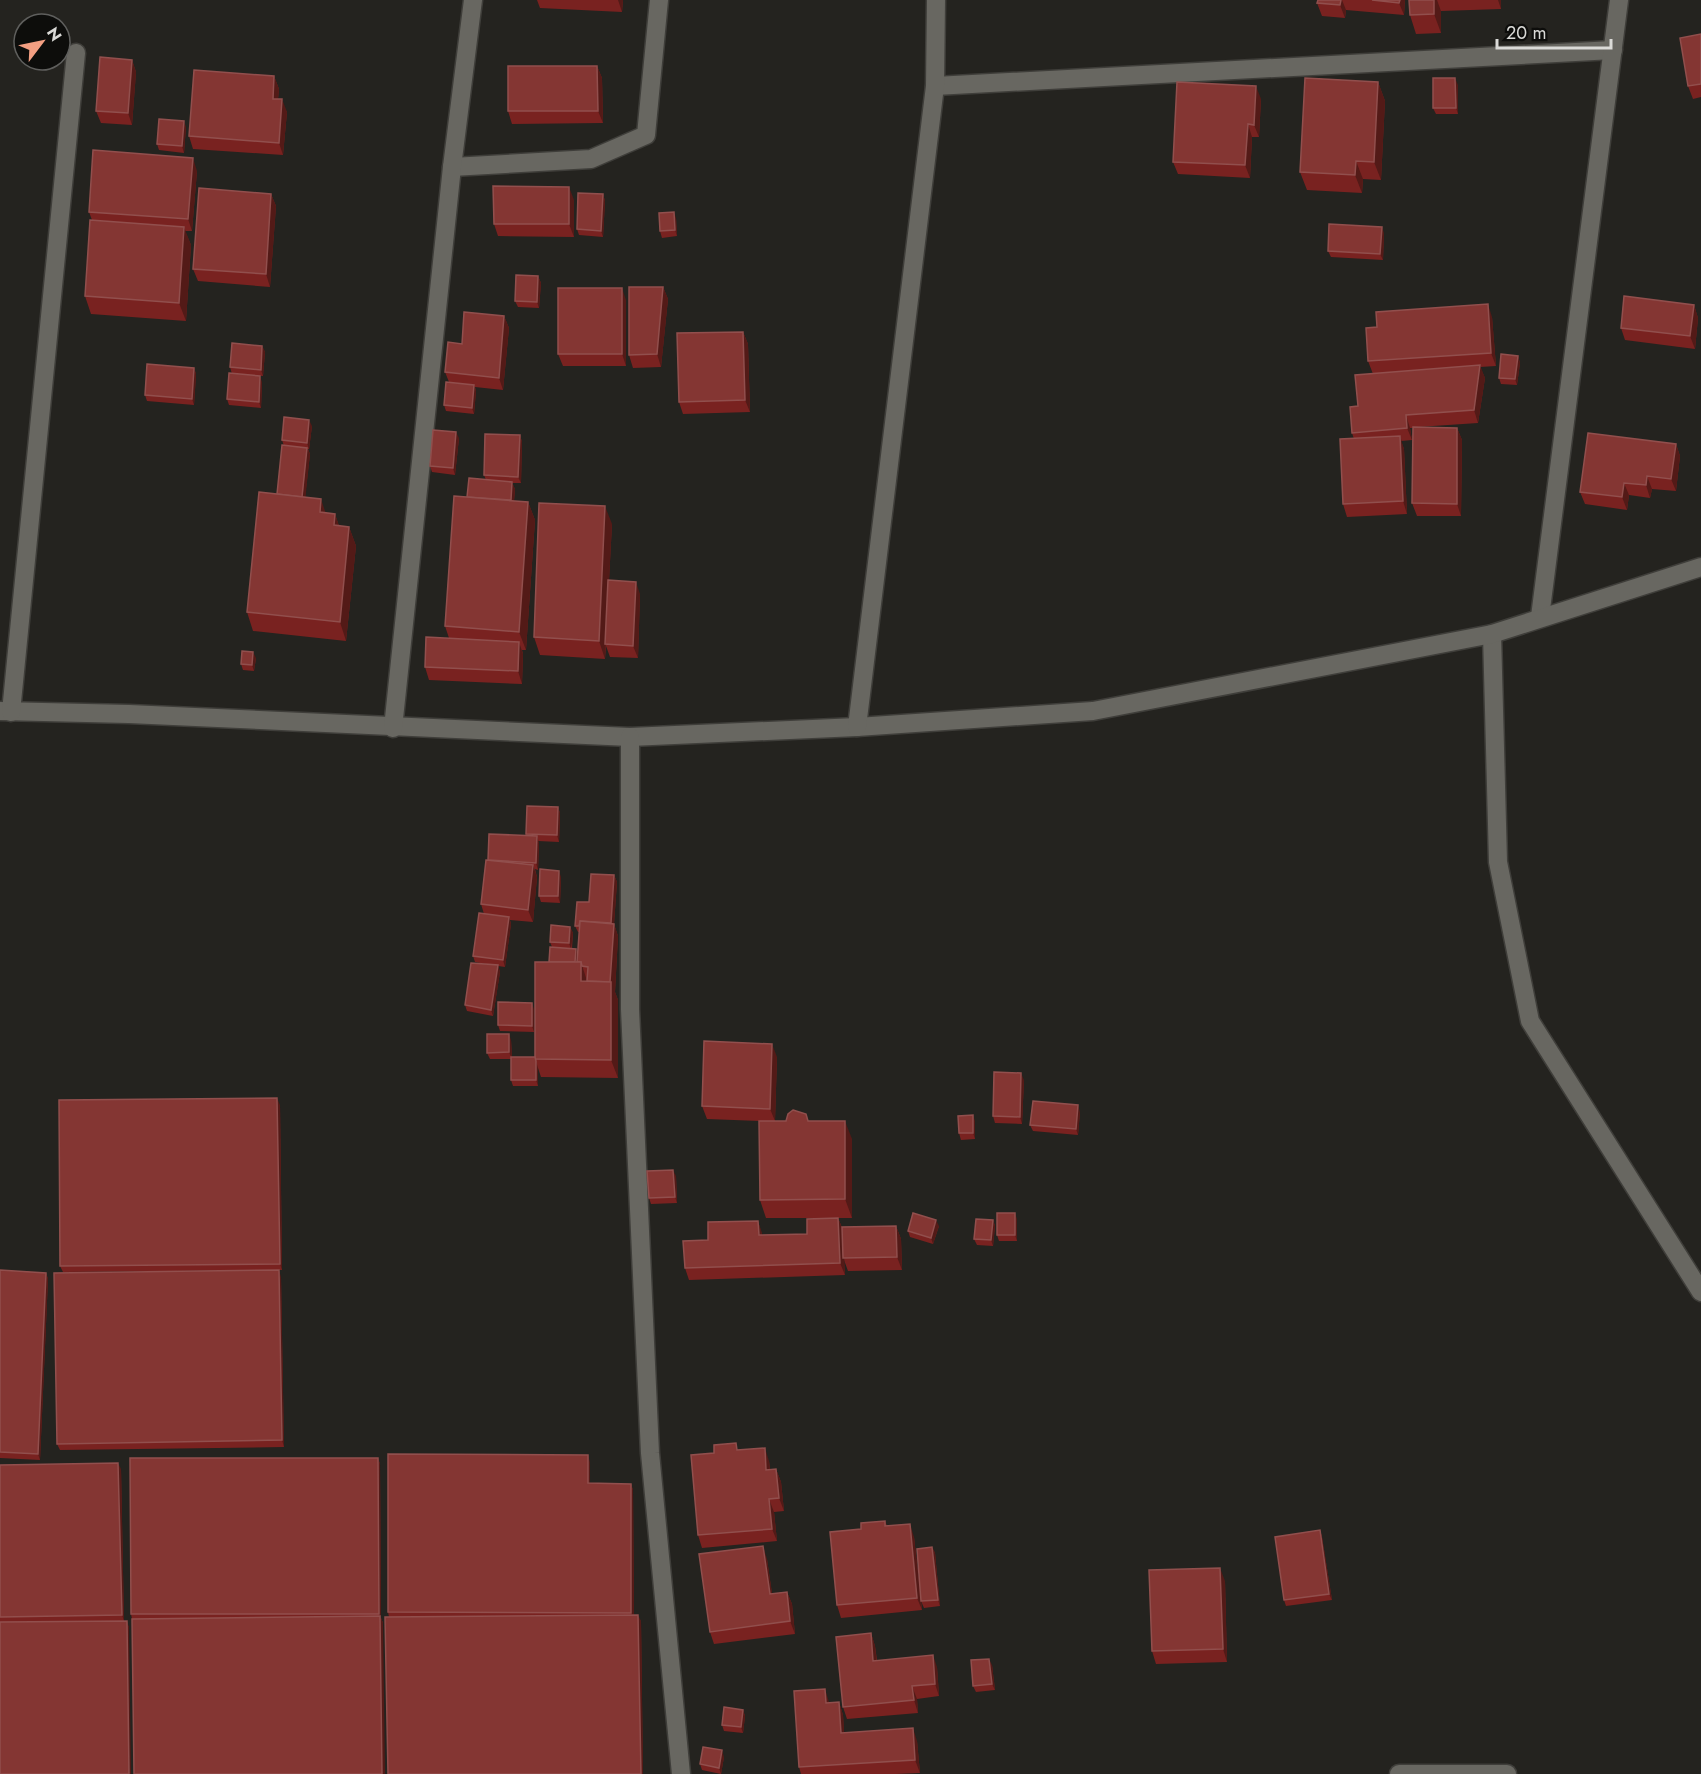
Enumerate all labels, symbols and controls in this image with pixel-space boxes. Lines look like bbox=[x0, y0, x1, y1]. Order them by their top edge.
north arrow bbox=[12, 12, 72, 72]
scale bar bbox=[1497, 12, 1611, 50]
text: 20 m bbox=[1506, 20, 1546, 46]
text: N bbox=[41, 23, 67, 46]

